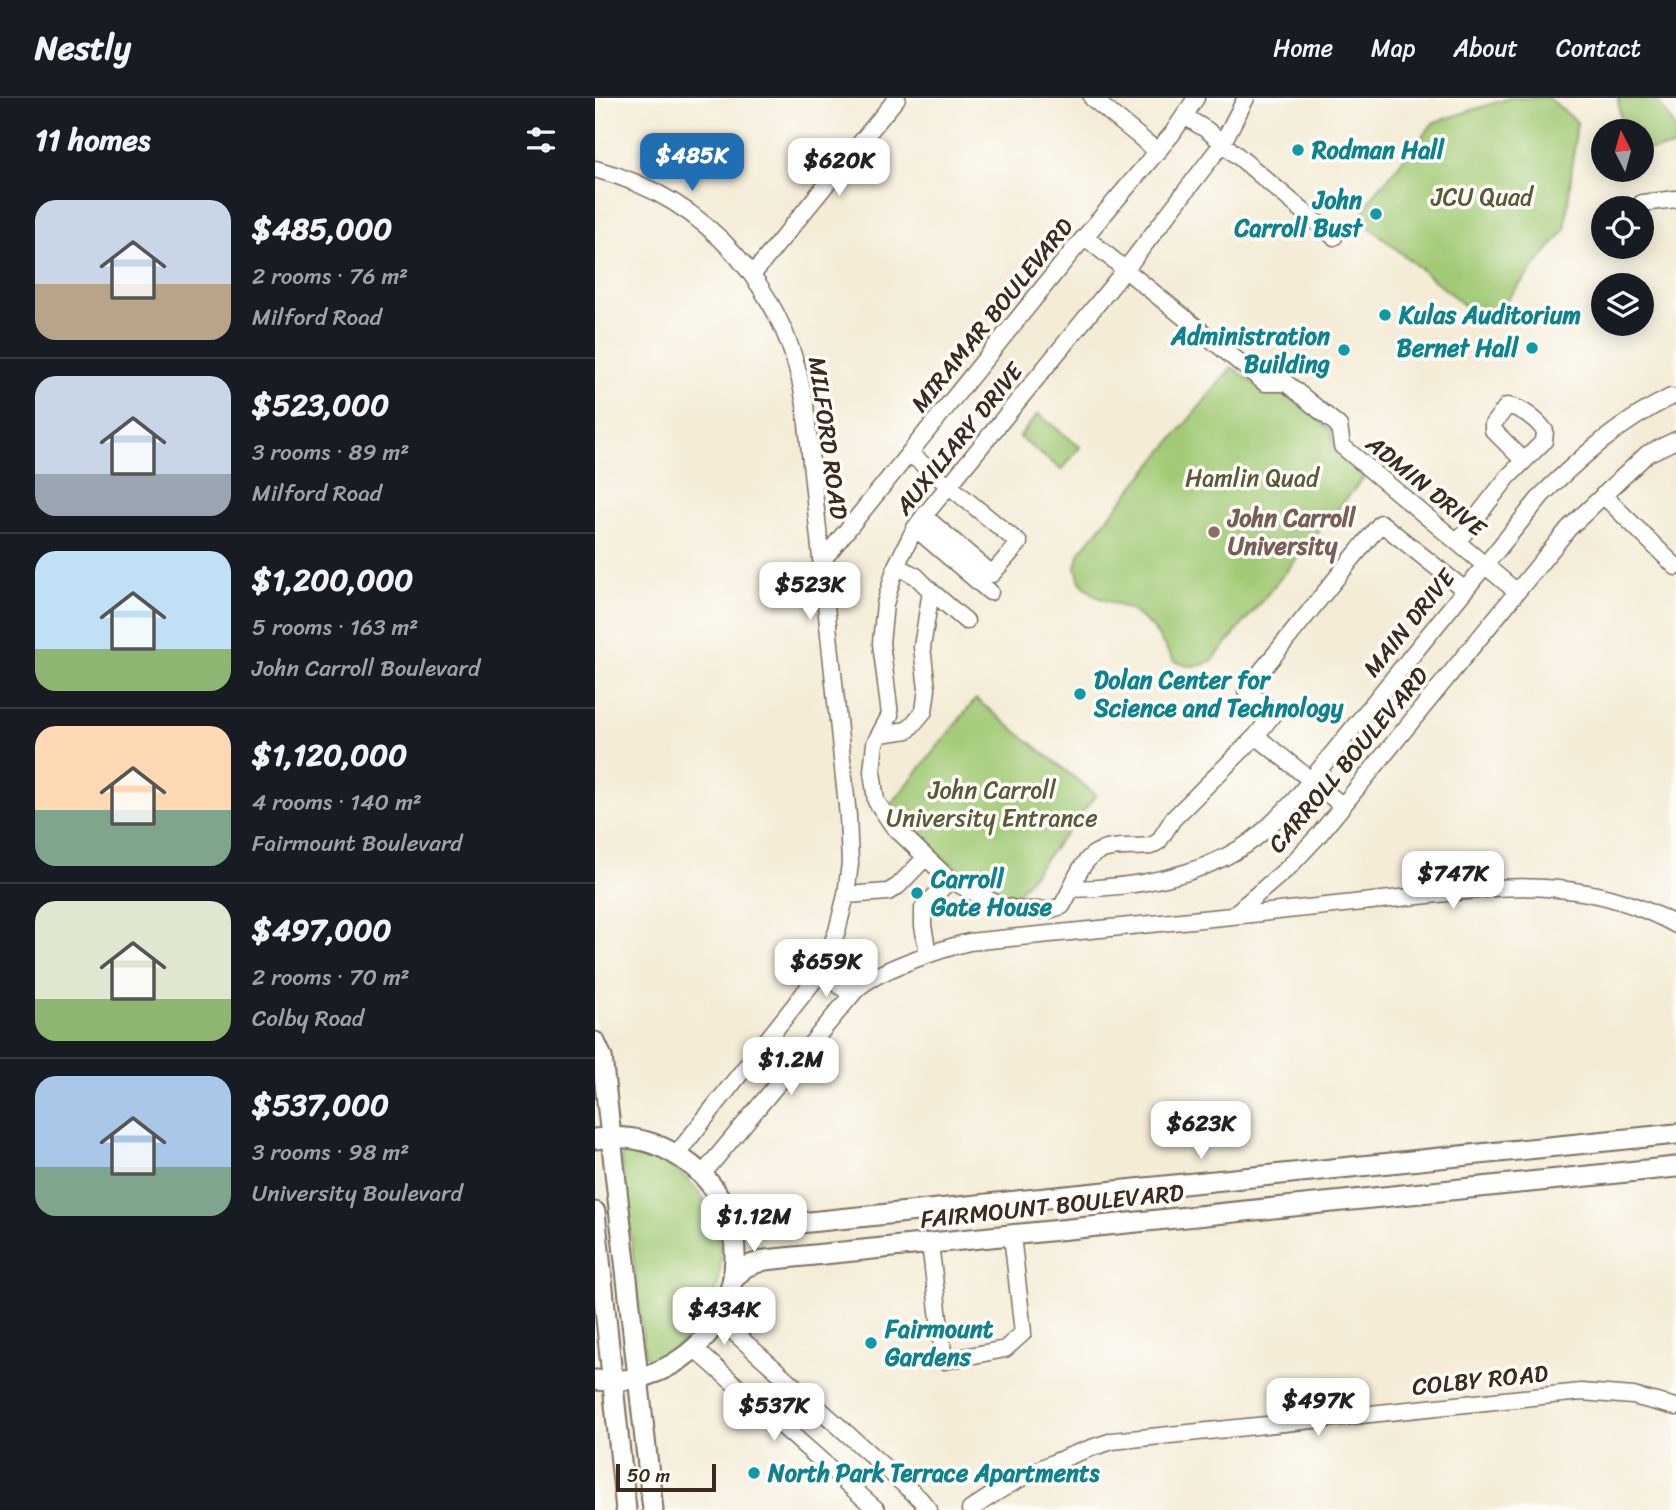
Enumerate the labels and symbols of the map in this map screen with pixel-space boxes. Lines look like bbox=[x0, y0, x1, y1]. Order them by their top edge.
north arrow bbox=[1591, 119, 1654, 182]
place label: Rodman Hall bbox=[1311, 129, 1445, 171]
pin: $485K bbox=[643, 134, 741, 193]
pin: $620K bbox=[790, 139, 888, 198]
marker: Rodman Hall bbox=[1290, 142, 1306, 158]
park label: JCU Quad bbox=[1430, 176, 1535, 218]
place label: John Carroll Bust bbox=[1233, 179, 1363, 249]
marker: John Carroll Bust bbox=[1368, 206, 1384, 222]
street label: MIRAMAR BOULEVARD bbox=[900, 208, 1084, 422]
place label: Kulas Auditorium bbox=[1398, 294, 1581, 336]
marker: Kulas Auditorium bbox=[1377, 307, 1393, 323]
place label: Administration Building bbox=[1170, 315, 1330, 385]
place label: Bernet Hall bbox=[1397, 327, 1519, 369]
marker: Bernet Hall bbox=[1524, 340, 1540, 356]
marker: Administration Building bbox=[1336, 342, 1352, 358]
street label: AUXILIARY DRIVE bbox=[883, 352, 1035, 526]
street label: MILFORD ROAD bbox=[796, 354, 860, 523]
street label: ADMIN DRIVE bbox=[1356, 423, 1497, 549]
park label: Hamlin Quad bbox=[1185, 457, 1321, 499]
place label: John Carroll University bbox=[1226, 497, 1357, 567]
marker: John Carroll University bbox=[1206, 524, 1222, 540]
street label: MAIN DRIVE bbox=[1352, 558, 1467, 687]
pin: $523K bbox=[761, 562, 859, 622]
street label: CARROLL BOULEVARD bbox=[1257, 657, 1439, 863]
place label: Dolan Center for Science and Technology bbox=[1093, 659, 1344, 729]
marker: Dolan Center for Science and Technology bbox=[1072, 686, 1088, 702]
park label: John Carroll University Entrance bbox=[886, 769, 1098, 839]
pin: $747K bbox=[1404, 852, 1502, 911]
place label: Carroll Gate House bbox=[930, 858, 1053, 928]
marker: Carroll Gate House bbox=[909, 885, 925, 901]
pin: $659K bbox=[777, 940, 875, 999]
pin: $1.2M bbox=[742, 1038, 840, 1097]
pin: $623K bbox=[1152, 1102, 1250, 1161]
street label: FAIRMOUNT BOULEVARD bbox=[918, 1171, 1186, 1241]
pin: $1.12M bbox=[697, 1194, 811, 1254]
pin: $434K bbox=[675, 1288, 773, 1347]
place label: Fairmount Gardens bbox=[884, 1308, 994, 1378]
marker: Fairmount Gardens bbox=[863, 1335, 879, 1351]
street label: COLBY ROAD bbox=[1410, 1352, 1550, 1408]
pin: $497K bbox=[1269, 1378, 1367, 1438]
pin: $537K bbox=[725, 1384, 823, 1443]
place label: North Park Terrace Apartments bbox=[767, 1452, 1101, 1494]
scale bar bbox=[616, 1461, 716, 1493]
marker: North Park Terrace Apartments bbox=[746, 1465, 762, 1481]

